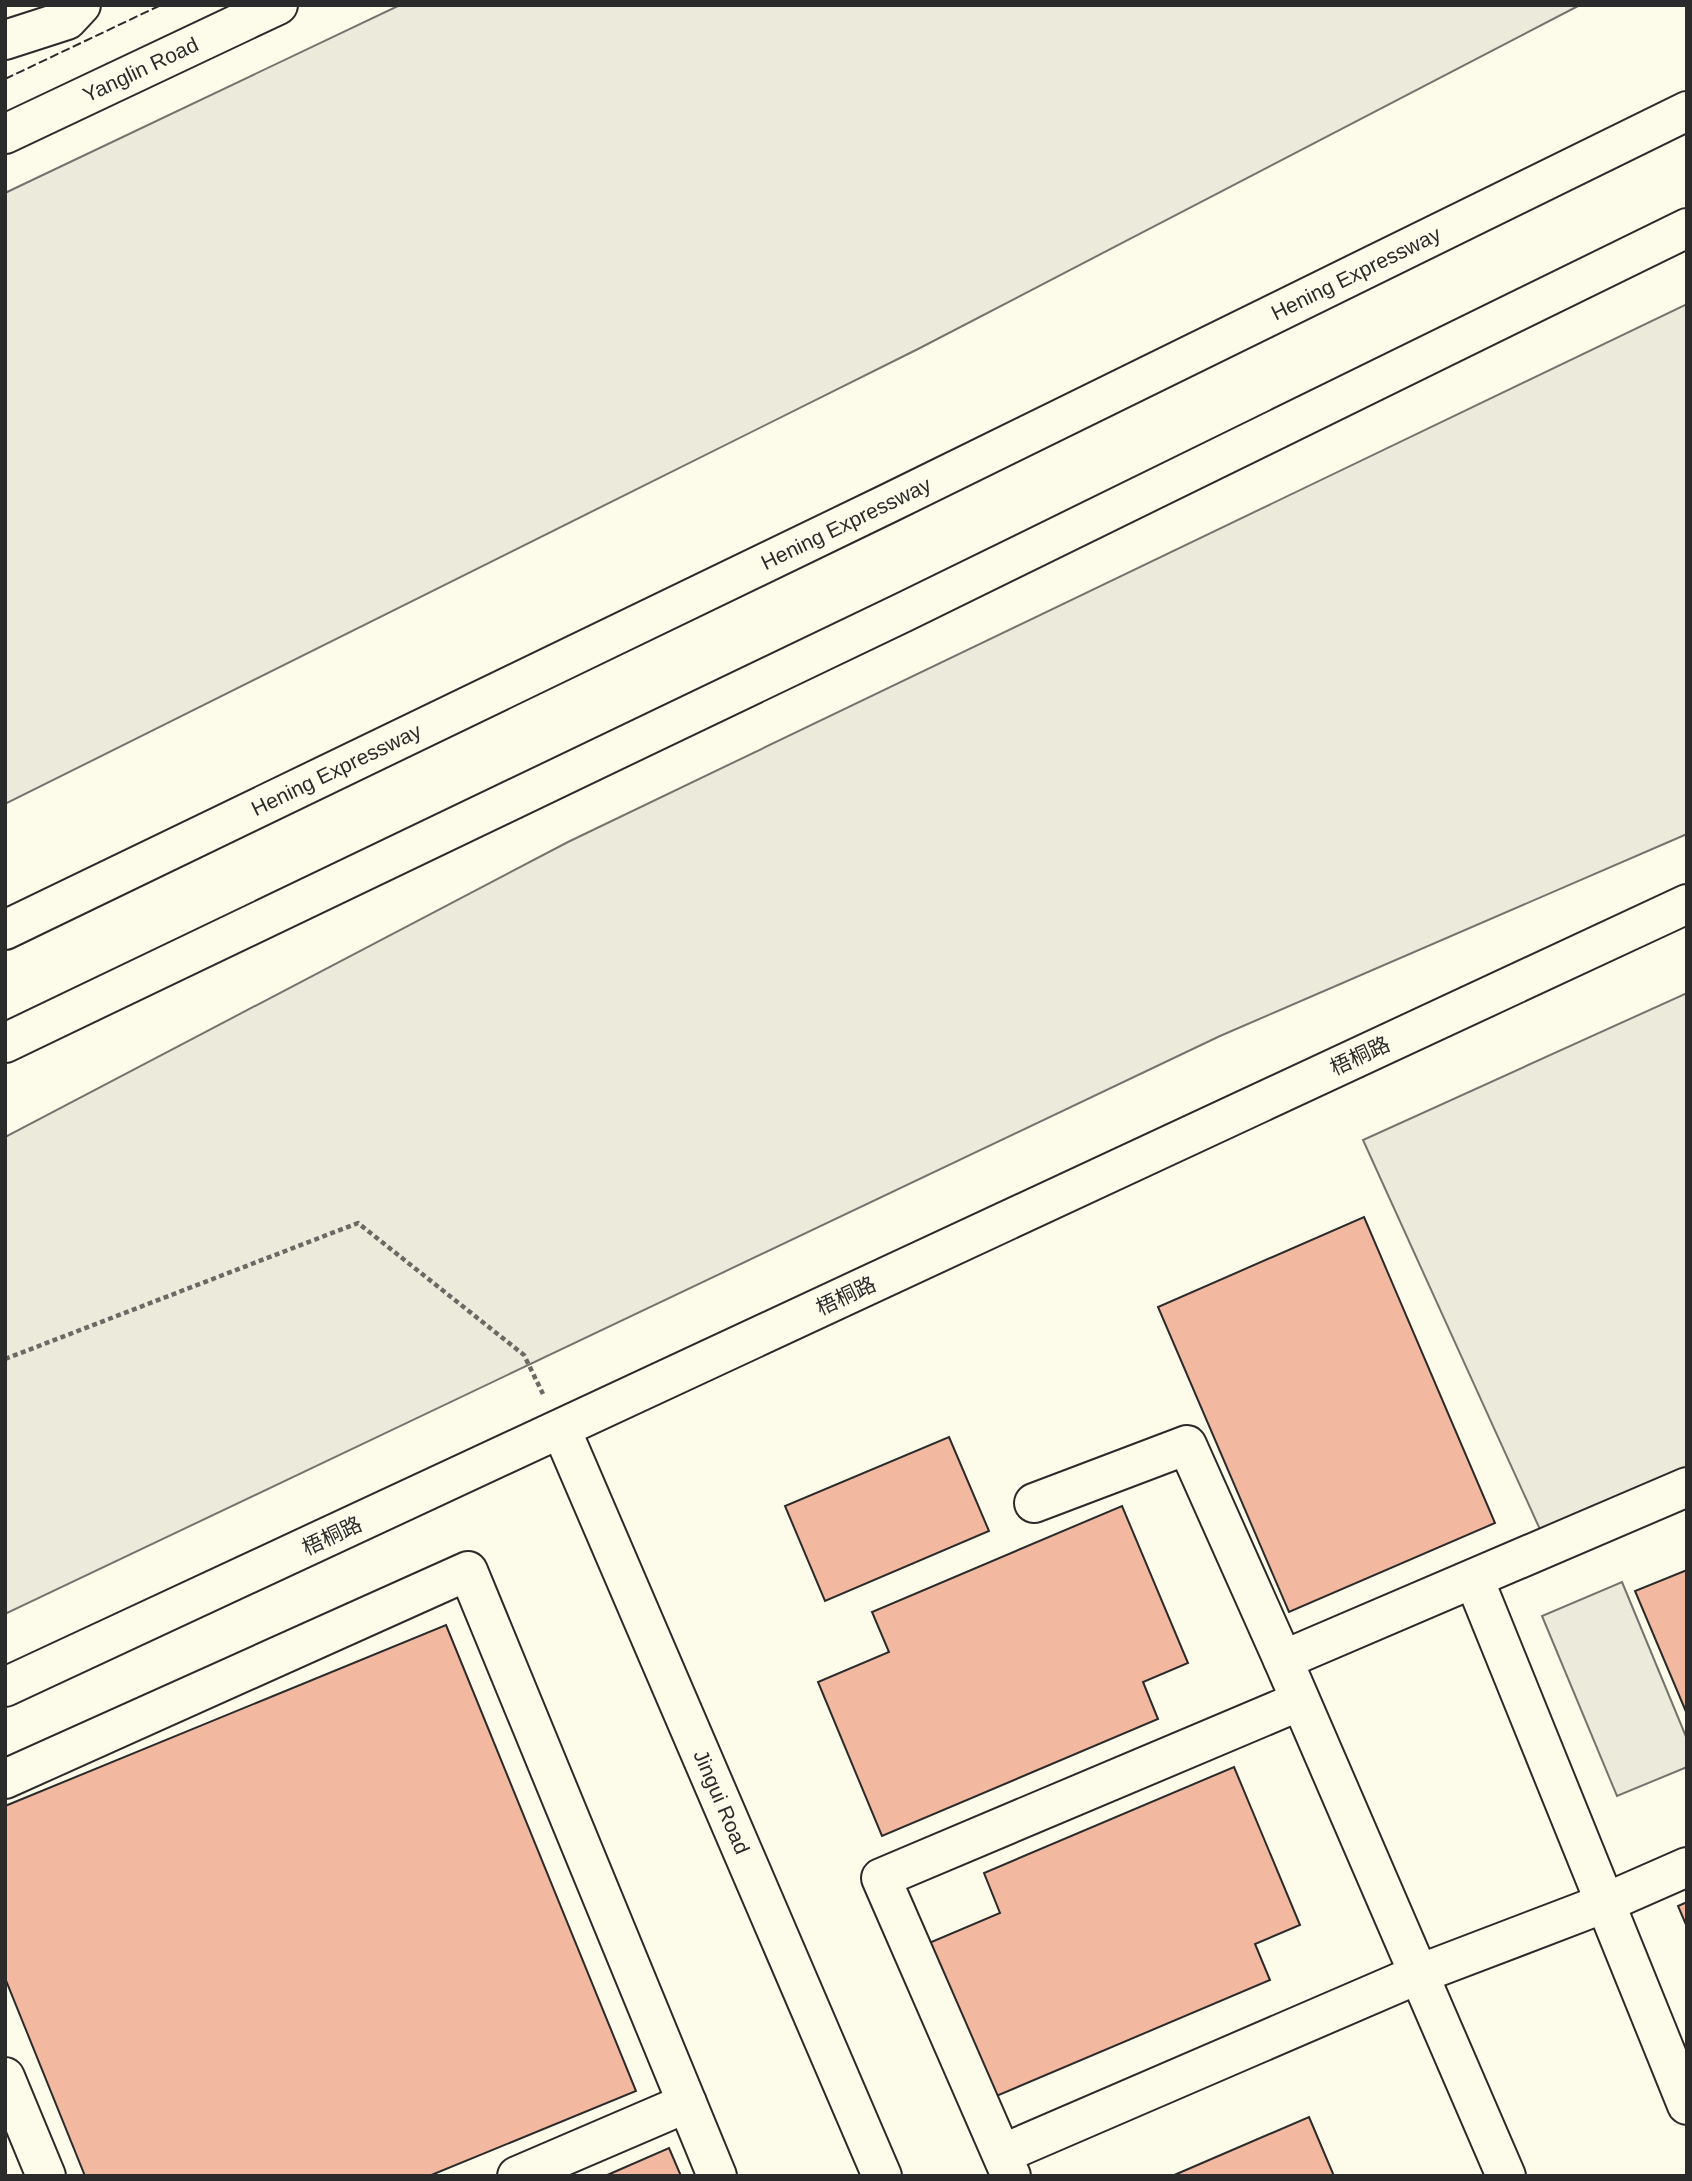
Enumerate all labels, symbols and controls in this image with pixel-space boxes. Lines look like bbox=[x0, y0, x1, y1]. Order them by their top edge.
street label: Yanglin Road bbox=[79, 32, 202, 106]
street label: Hening Expressway bbox=[1267, 222, 1445, 324]
street label: Hening Expressway bbox=[757, 472, 935, 574]
street label: Hening Expressway bbox=[248, 719, 425, 820]
street label: 梧桐路 bbox=[1326, 1032, 1393, 1079]
street label: 梧桐路 bbox=[812, 1272, 879, 1319]
street label: 梧桐路 bbox=[298, 1512, 365, 1559]
street label: Jingui Road bbox=[689, 1746, 754, 1857]

